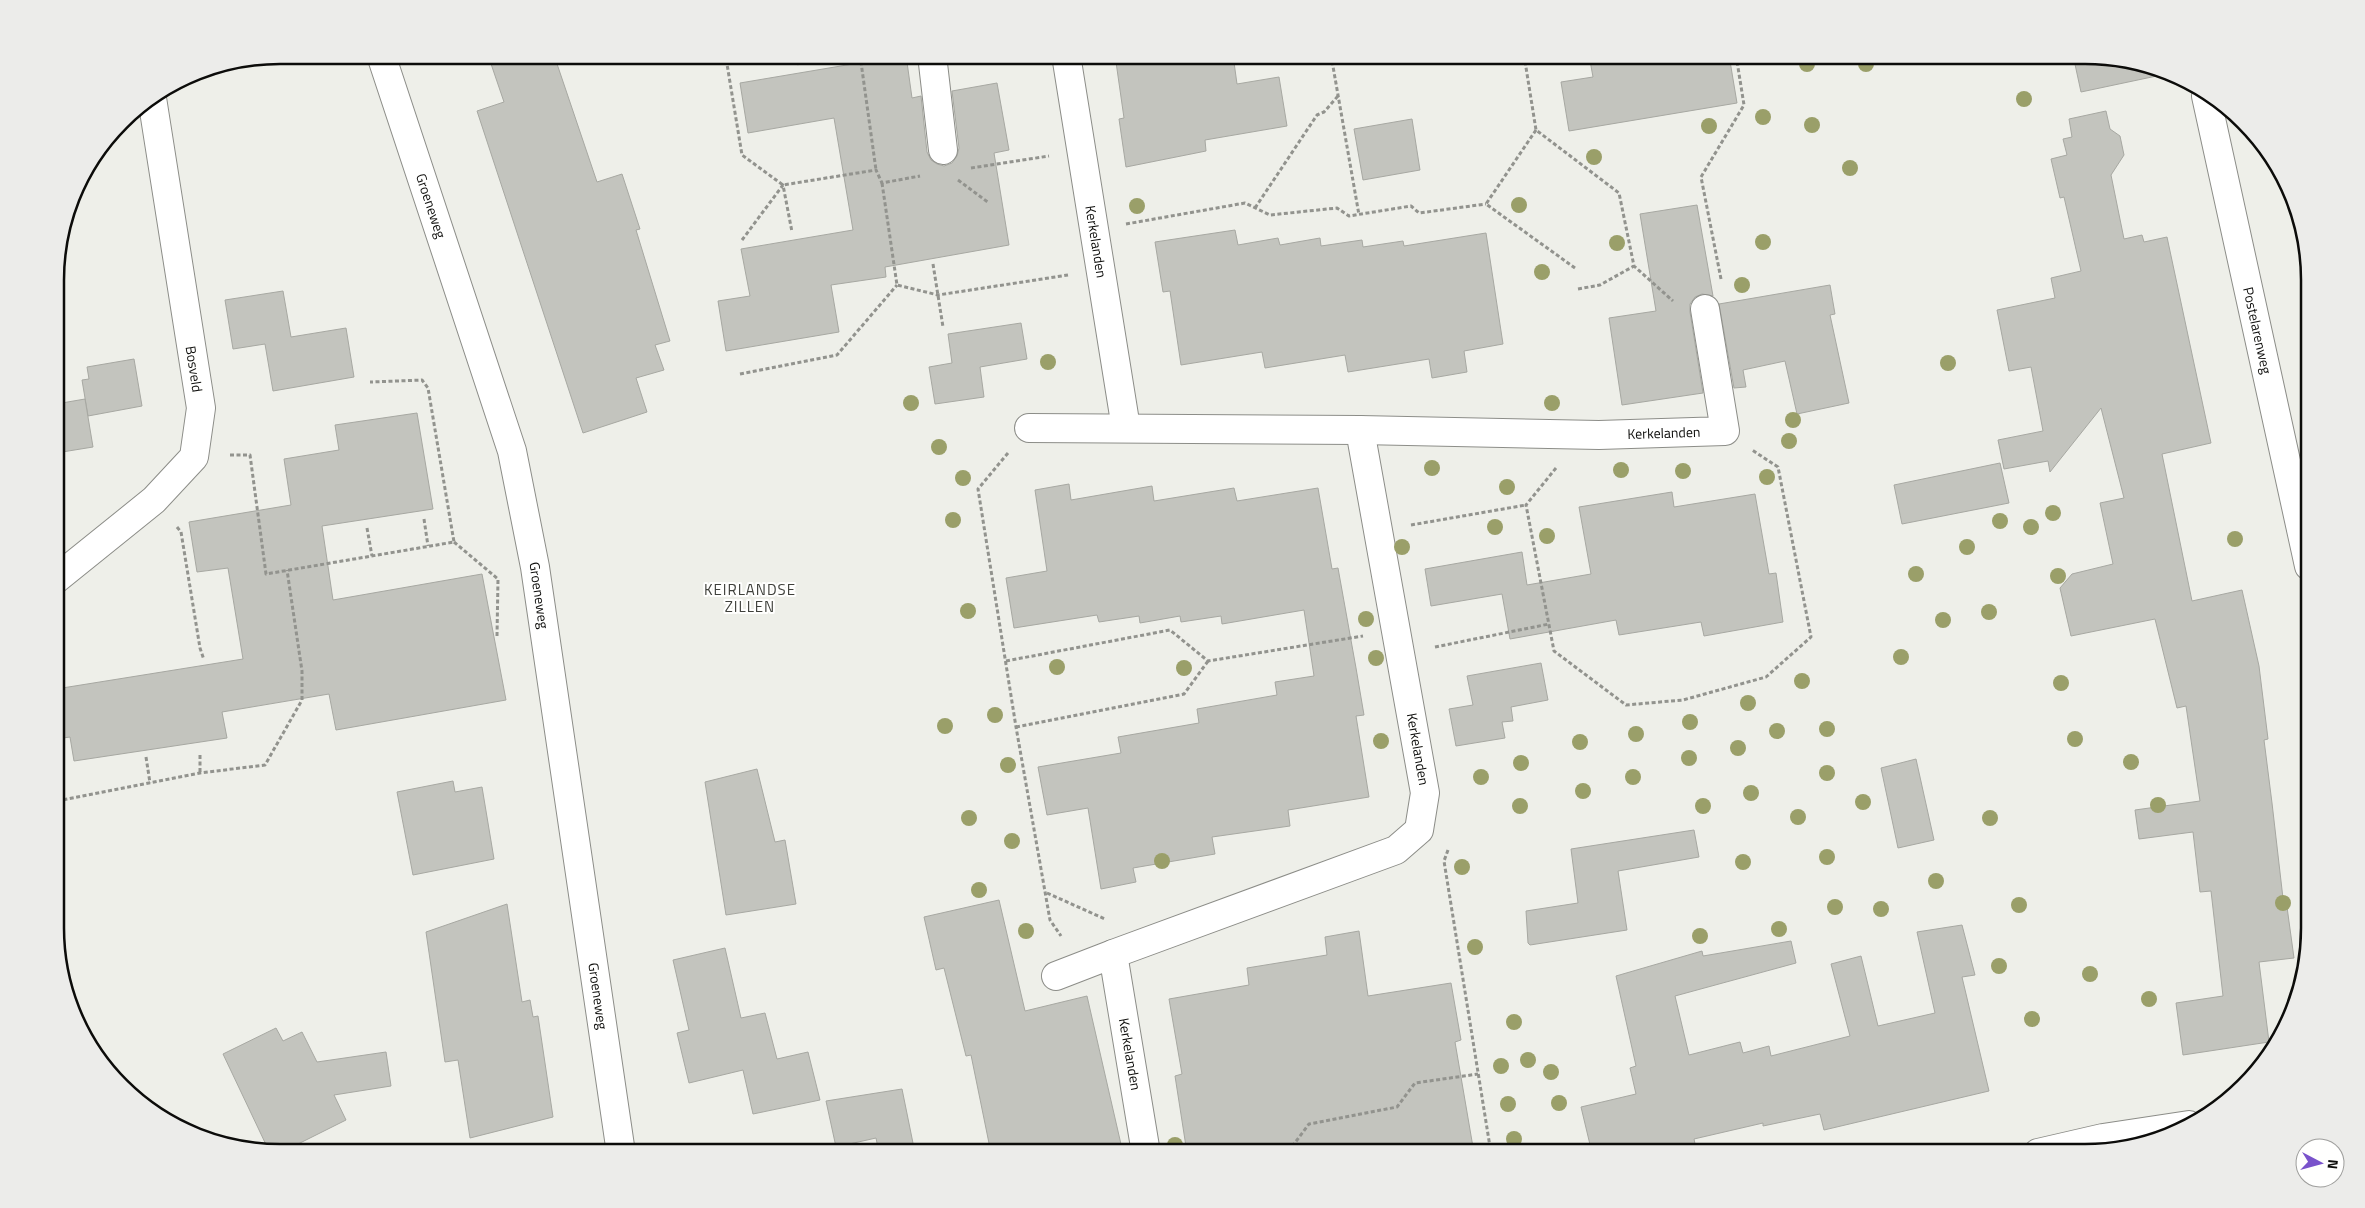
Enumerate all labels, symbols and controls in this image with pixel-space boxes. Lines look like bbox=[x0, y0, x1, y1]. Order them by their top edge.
street label: Groeneweg bbox=[411, 171, 452, 241]
street label: Kerkelanden bbox=[1080, 204, 1113, 279]
street label: Postelarenweg bbox=[2238, 285, 2278, 376]
street label: Bosveld bbox=[180, 344, 209, 394]
street label: Kerkelanden bbox=[1627, 421, 1701, 444]
street label: Groeneweg bbox=[524, 560, 555, 630]
district label: KEIRLANDSE ZILLEN bbox=[704, 578, 796, 618]
street label: Kerkelanden bbox=[1402, 711, 1435, 787]
street label: Groeneweg bbox=[583, 961, 614, 1031]
street label: Kerkelanden bbox=[1114, 1016, 1147, 1092]
north arrow bbox=[2295, 1138, 2345, 1188]
text: N bbox=[2322, 1158, 2344, 1170]

